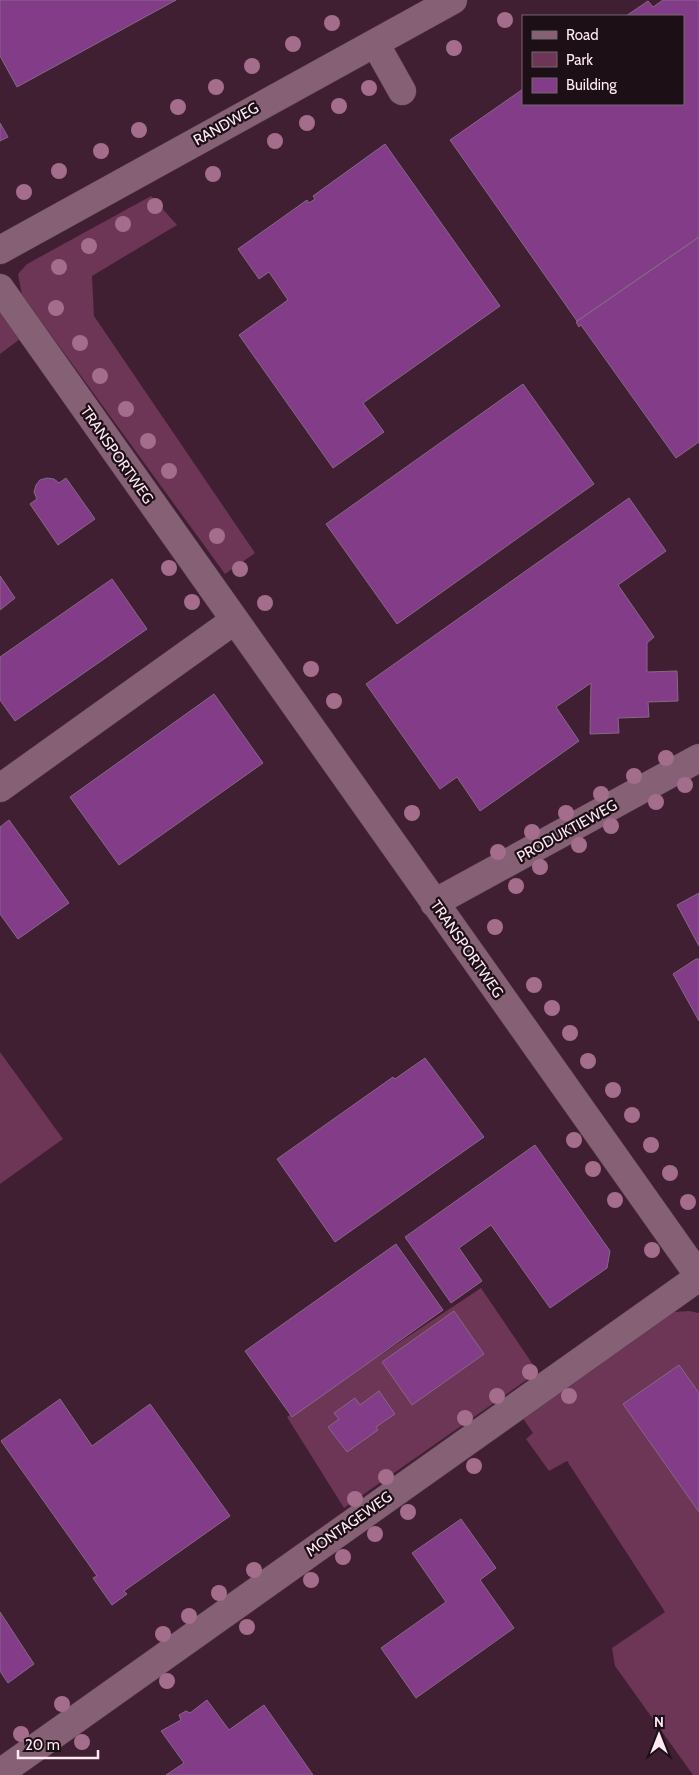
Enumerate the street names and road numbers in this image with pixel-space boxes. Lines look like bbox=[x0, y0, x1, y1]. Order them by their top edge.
street label: RANDWEG bbox=[190, 99, 262, 149]
street label: TRANSPORTWEG bbox=[77, 403, 157, 507]
street label: PRODUKTIEWEG bbox=[514, 796, 620, 866]
street label: TRANSPORTWEG bbox=[427, 897, 507, 1001]
street label: MONTAGEWEG bbox=[302, 1488, 396, 1560]

